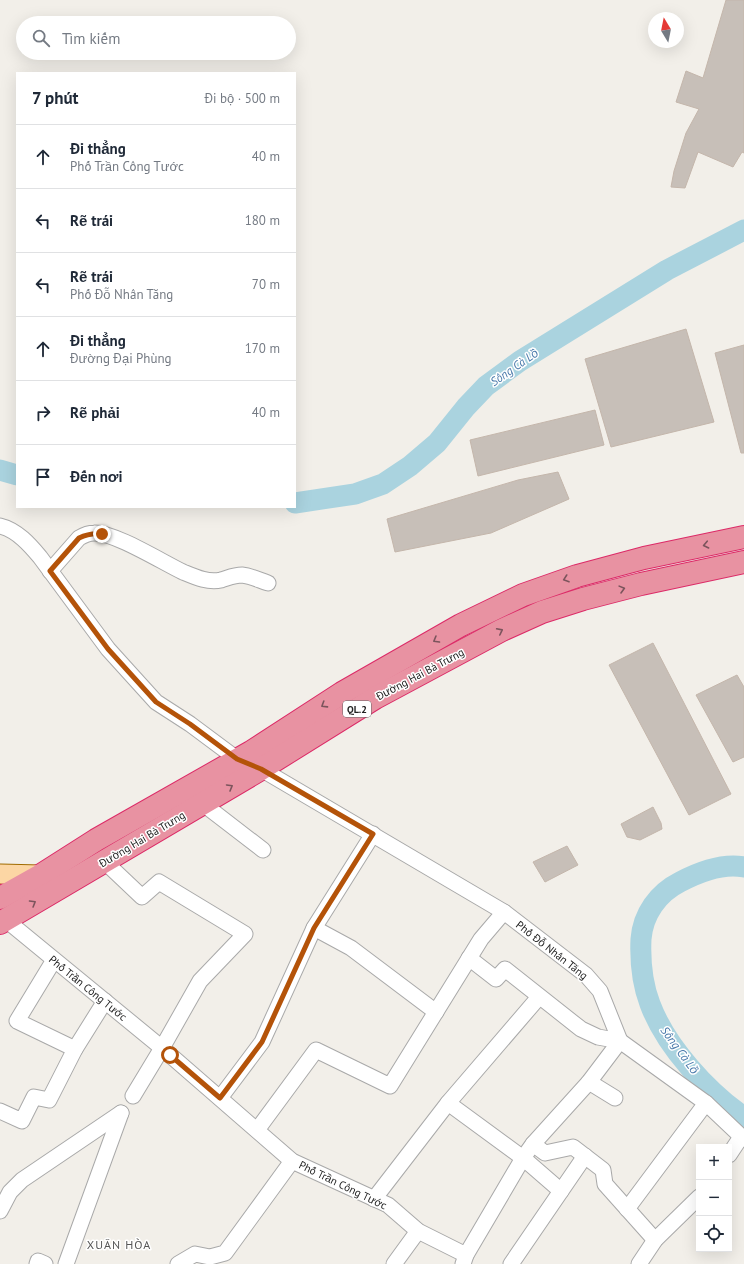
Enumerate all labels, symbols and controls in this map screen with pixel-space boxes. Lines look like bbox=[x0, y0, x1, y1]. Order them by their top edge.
north arrow bbox=[648, 12, 684, 48]
search box bbox=[16, 16, 296, 60]
icon: search bbox=[30, 27, 52, 49]
text: Tìm kiếm bbox=[62, 29, 120, 48]
text: 7 phút bbox=[32, 87, 79, 109]
text: Đi bộ · 500 m bbox=[205, 90, 280, 107]
text: Đi thẳng bbox=[70, 139, 126, 158]
icon: ahead bbox=[32, 146, 54, 168]
text: 40 m bbox=[252, 148, 280, 165]
text: Phố Trần Công Tước bbox=[70, 158, 184, 175]
icon: left bbox=[32, 210, 54, 232]
text: Rẽ trái bbox=[70, 211, 113, 230]
text: 180 m bbox=[245, 212, 280, 229]
text: Rẽ trái bbox=[70, 267, 113, 286]
icon: left bbox=[32, 274, 54, 296]
text: 70 m bbox=[252, 276, 280, 293]
text: Phố Đỗ Nhân Tăng bbox=[70, 286, 173, 303]
text: Đi thẳng bbox=[70, 331, 126, 350]
icon: ahead bbox=[32, 338, 54, 360]
text: 170 m bbox=[245, 340, 280, 357]
water label: Sông Cà Lồ bbox=[487, 345, 541, 389]
text: Đường Đại Phùng bbox=[70, 350, 172, 367]
icon: right bbox=[32, 402, 54, 424]
text: Rẽ phải bbox=[70, 403, 120, 422]
text: 40 m bbox=[252, 404, 280, 421]
icon: arrive bbox=[32, 466, 54, 488]
text: Đến nơi bbox=[70, 467, 123, 486]
route end bbox=[93, 525, 111, 543]
one-way arrow bbox=[703, 540, 709, 548]
one-way arrow bbox=[563, 575, 570, 583]
one-way arrow bbox=[618, 585, 625, 594]
one-way arrow bbox=[496, 629, 503, 636]
one-way arrow bbox=[433, 635, 440, 642]
street label: Đường Hai Bà Trưng bbox=[373, 645, 467, 704]
one-way arrow bbox=[321, 701, 328, 708]
road number: QL.2 bbox=[343, 701, 371, 717]
one-way arrow bbox=[225, 785, 233, 792]
street label: Đường Hai Bà Trưng bbox=[96, 808, 188, 871]
one-way arrow bbox=[29, 901, 36, 908]
street label: Phố Đỗ Nhân Tăng bbox=[513, 918, 591, 982]
street label: Phố Trần Công Tước bbox=[46, 952, 130, 1024]
water label: Sông Cà Lồ bbox=[658, 1023, 702, 1077]
route start bbox=[161, 1046, 179, 1064]
map controls bbox=[696, 1144, 732, 1252]
button: + bbox=[696, 1144, 732, 1180]
street label: Phố Trần Công Tước bbox=[297, 1158, 389, 1212]
button: − bbox=[696, 1180, 732, 1216]
button: locate bbox=[696, 1216, 732, 1252]
district label: XUÂN HÒA bbox=[87, 1237, 151, 1252]

